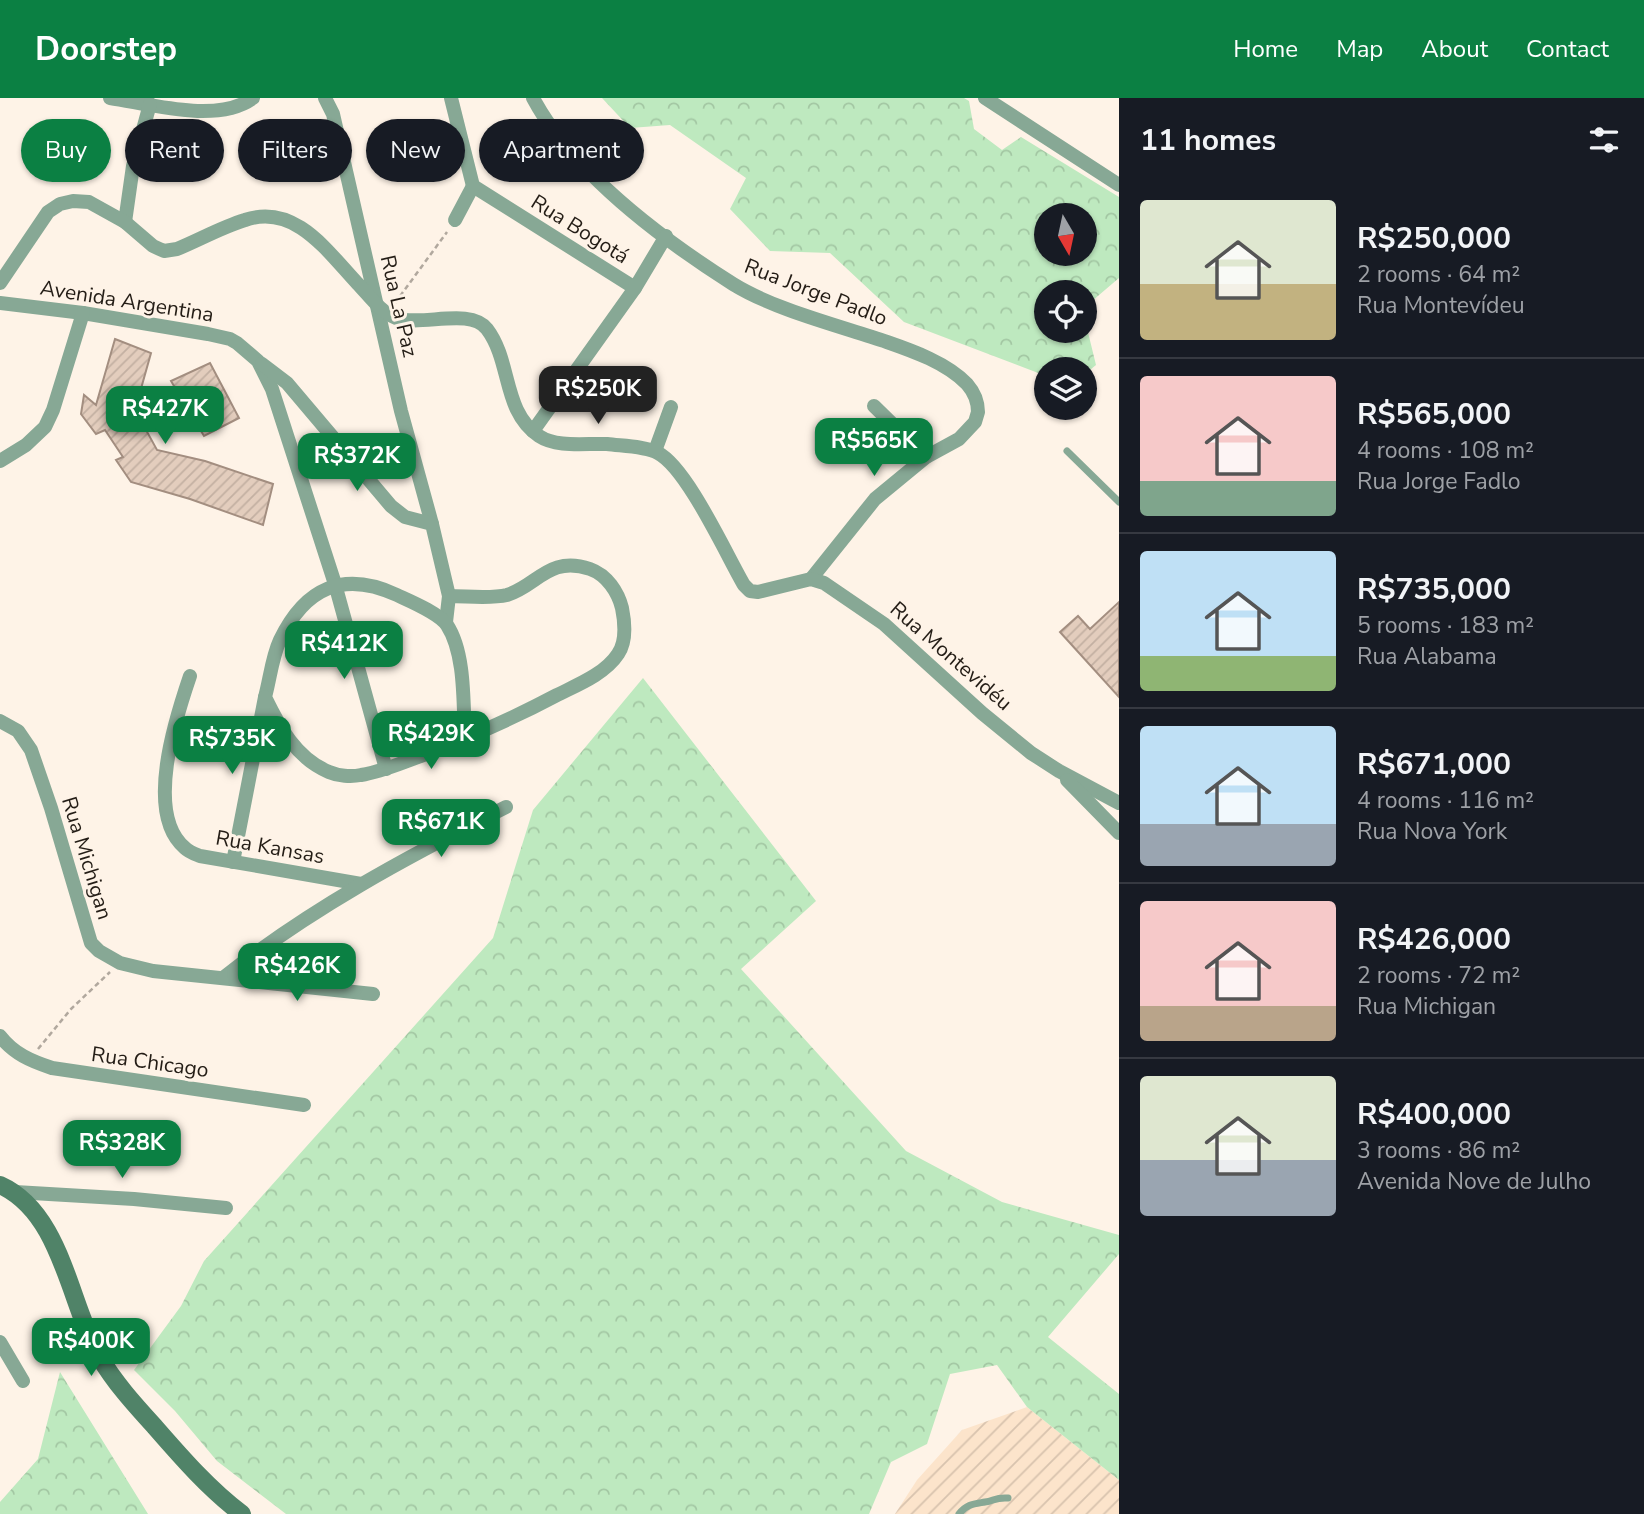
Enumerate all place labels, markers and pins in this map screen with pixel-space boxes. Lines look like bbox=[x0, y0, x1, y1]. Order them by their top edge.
pin: R$250K bbox=[541, 366, 655, 426]
pin: R$427K bbox=[108, 386, 222, 446]
pin: R$565K bbox=[817, 418, 931, 478]
pin: R$372K bbox=[300, 434, 414, 493]
pin: R$412K bbox=[287, 622, 401, 681]
pin: R$429K bbox=[374, 712, 488, 771]
pin: R$735K bbox=[175, 716, 289, 776]
pin: R$671K bbox=[384, 800, 498, 859]
pin: R$426K bbox=[240, 944, 354, 1003]
pin: R$328K bbox=[65, 1121, 179, 1180]
pin: R$400K bbox=[34, 1318, 148, 1378]

